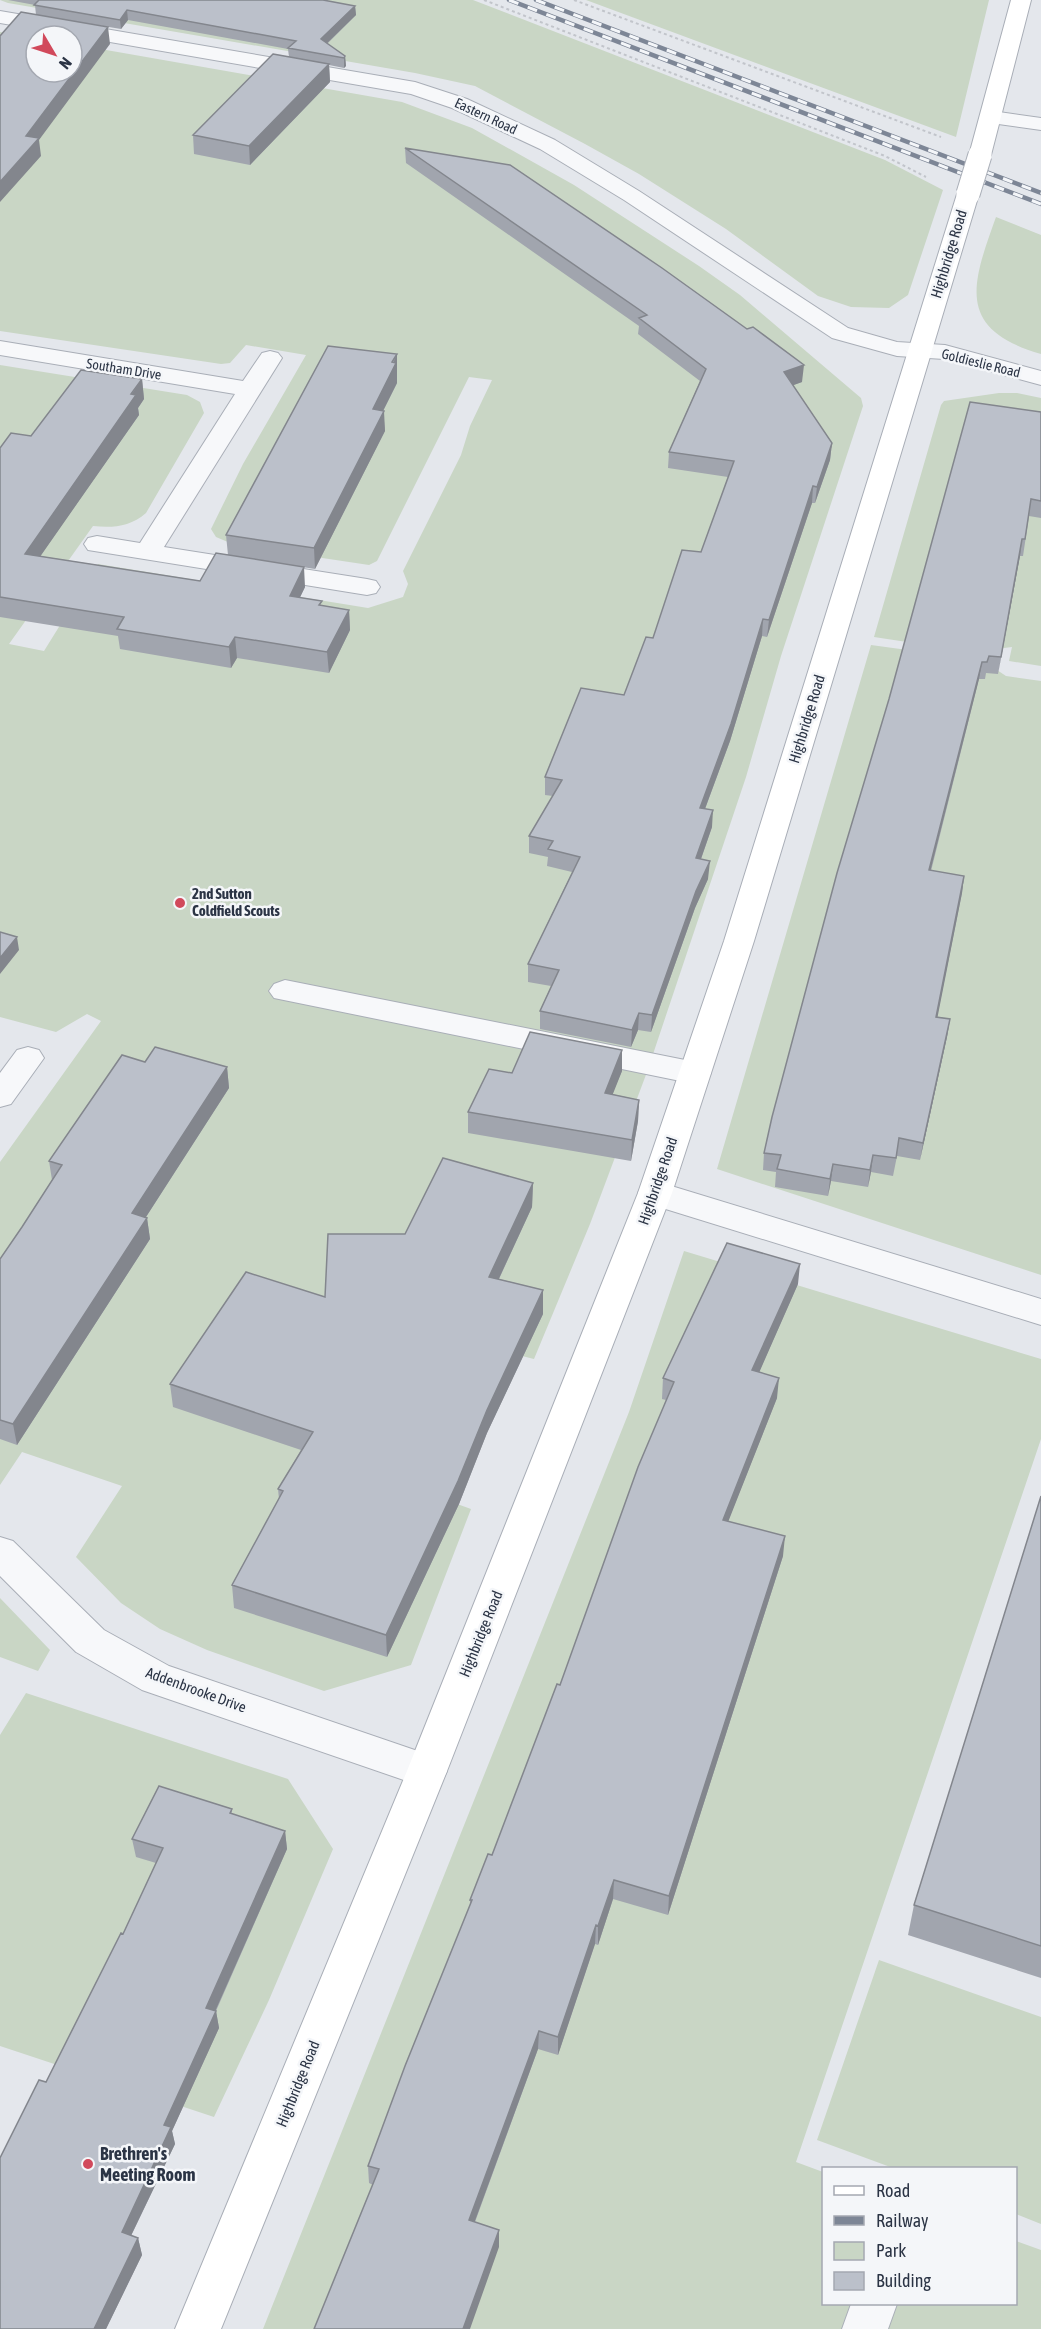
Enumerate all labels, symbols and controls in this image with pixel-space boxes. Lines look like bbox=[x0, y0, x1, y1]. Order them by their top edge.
north arrow bbox=[24, 24, 84, 84]
text: N bbox=[56, 54, 76, 73]
street label: Eastern Road bbox=[452, 95, 520, 137]
street label: Highbridge Road bbox=[927, 208, 970, 300]
street label: Goldieslie Road bbox=[940, 345, 1022, 381]
street label: Southam Drive bbox=[85, 355, 163, 383]
street label: Highbridge Road bbox=[785, 673, 828, 765]
place label: 2nd Sutton Coldfield Scouts bbox=[192, 885, 281, 919]
marker: 2nd Sutton Coldfield Scouts bbox=[173, 896, 187, 910]
street label: Highbridge Road bbox=[635, 1135, 680, 1227]
street label: Highbridge Road bbox=[455, 1588, 506, 1679]
street label: Addenbrooke Drive bbox=[144, 1663, 249, 1716]
street label: Highbridge Road bbox=[272, 2038, 323, 2129]
place label: Brethren's Meeting Room bbox=[100, 2143, 195, 2185]
marker: Brethren's Meeting Room bbox=[81, 2157, 95, 2171]
legend bbox=[822, 2167, 1017, 2305]
text: Road bbox=[876, 2180, 910, 2201]
text: Railway bbox=[876, 2210, 928, 2231]
text: Park bbox=[876, 2240, 906, 2261]
text: Building bbox=[876, 2270, 931, 2291]

